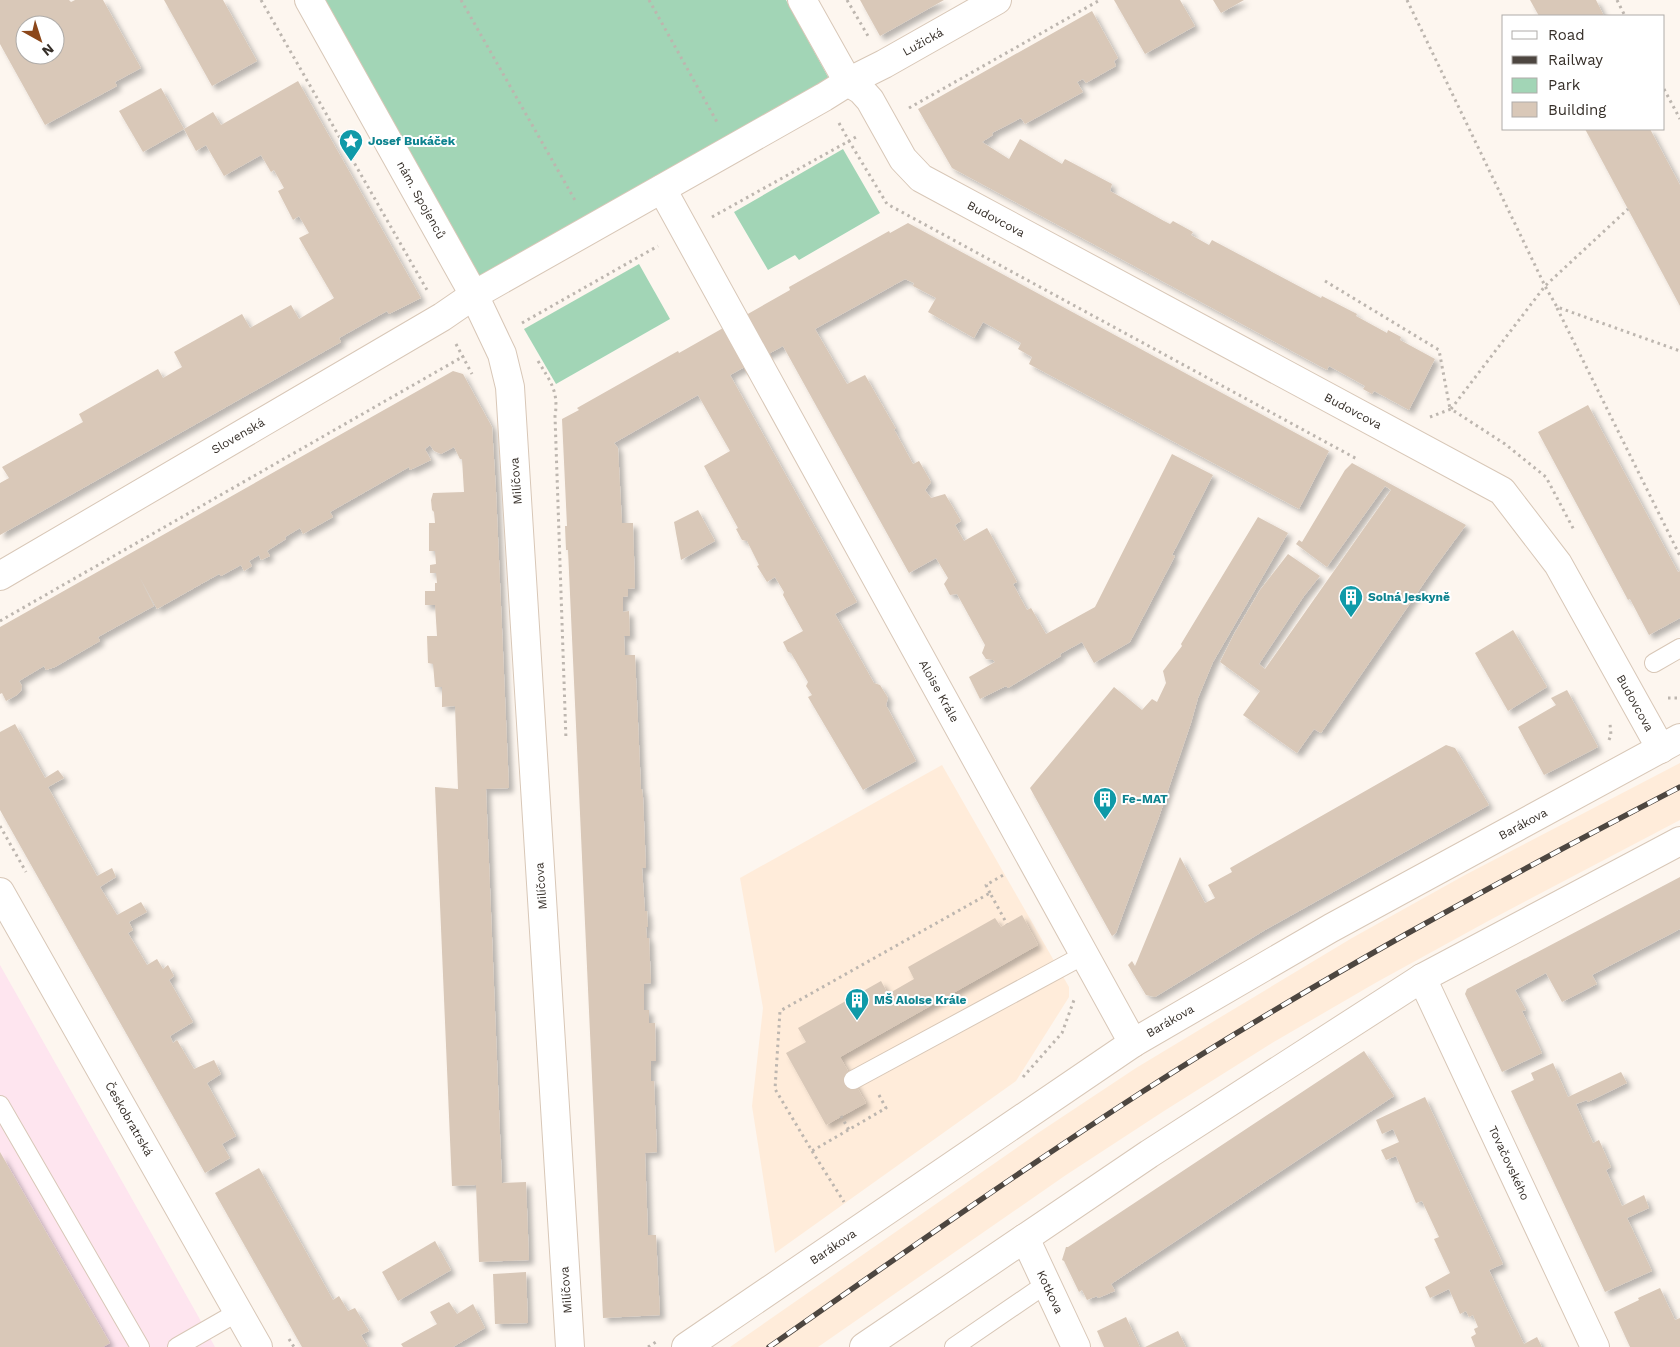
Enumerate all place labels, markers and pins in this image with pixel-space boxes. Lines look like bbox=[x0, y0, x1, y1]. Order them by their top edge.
place icon: Josef Bukáček bbox=[338, 128, 364, 162]
place label: Josef Bukáček bbox=[368, 134, 456, 148]
building icon: Solná jeskyně bbox=[1338, 584, 1364, 618]
place label: Solná jeskyně bbox=[1368, 590, 1450, 604]
building icon: Fe-MAT bbox=[1092, 786, 1118, 820]
place label: Fe-MAT bbox=[1122, 792, 1168, 806]
building icon: MŠ Aloise Krále bbox=[844, 987, 870, 1021]
place label: MŠ Aloise Krále bbox=[874, 993, 967, 1007]

